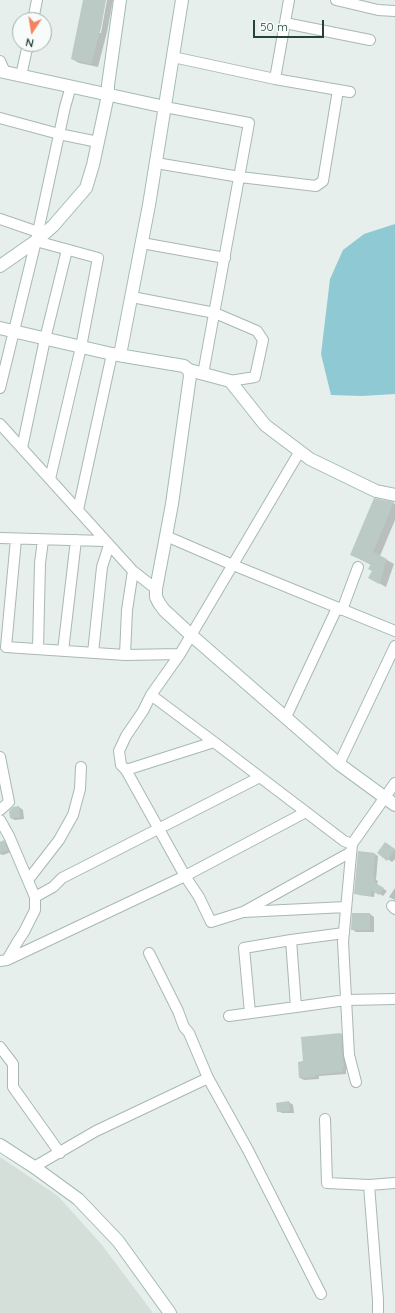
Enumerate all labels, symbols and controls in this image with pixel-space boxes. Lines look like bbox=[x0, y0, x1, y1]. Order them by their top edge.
north arrow bbox=[12, 12, 52, 52]
scale bar bbox=[255, 12, 326, 38]
text: 50 m bbox=[260, 19, 288, 34]
text: N bbox=[24, 35, 35, 50]

